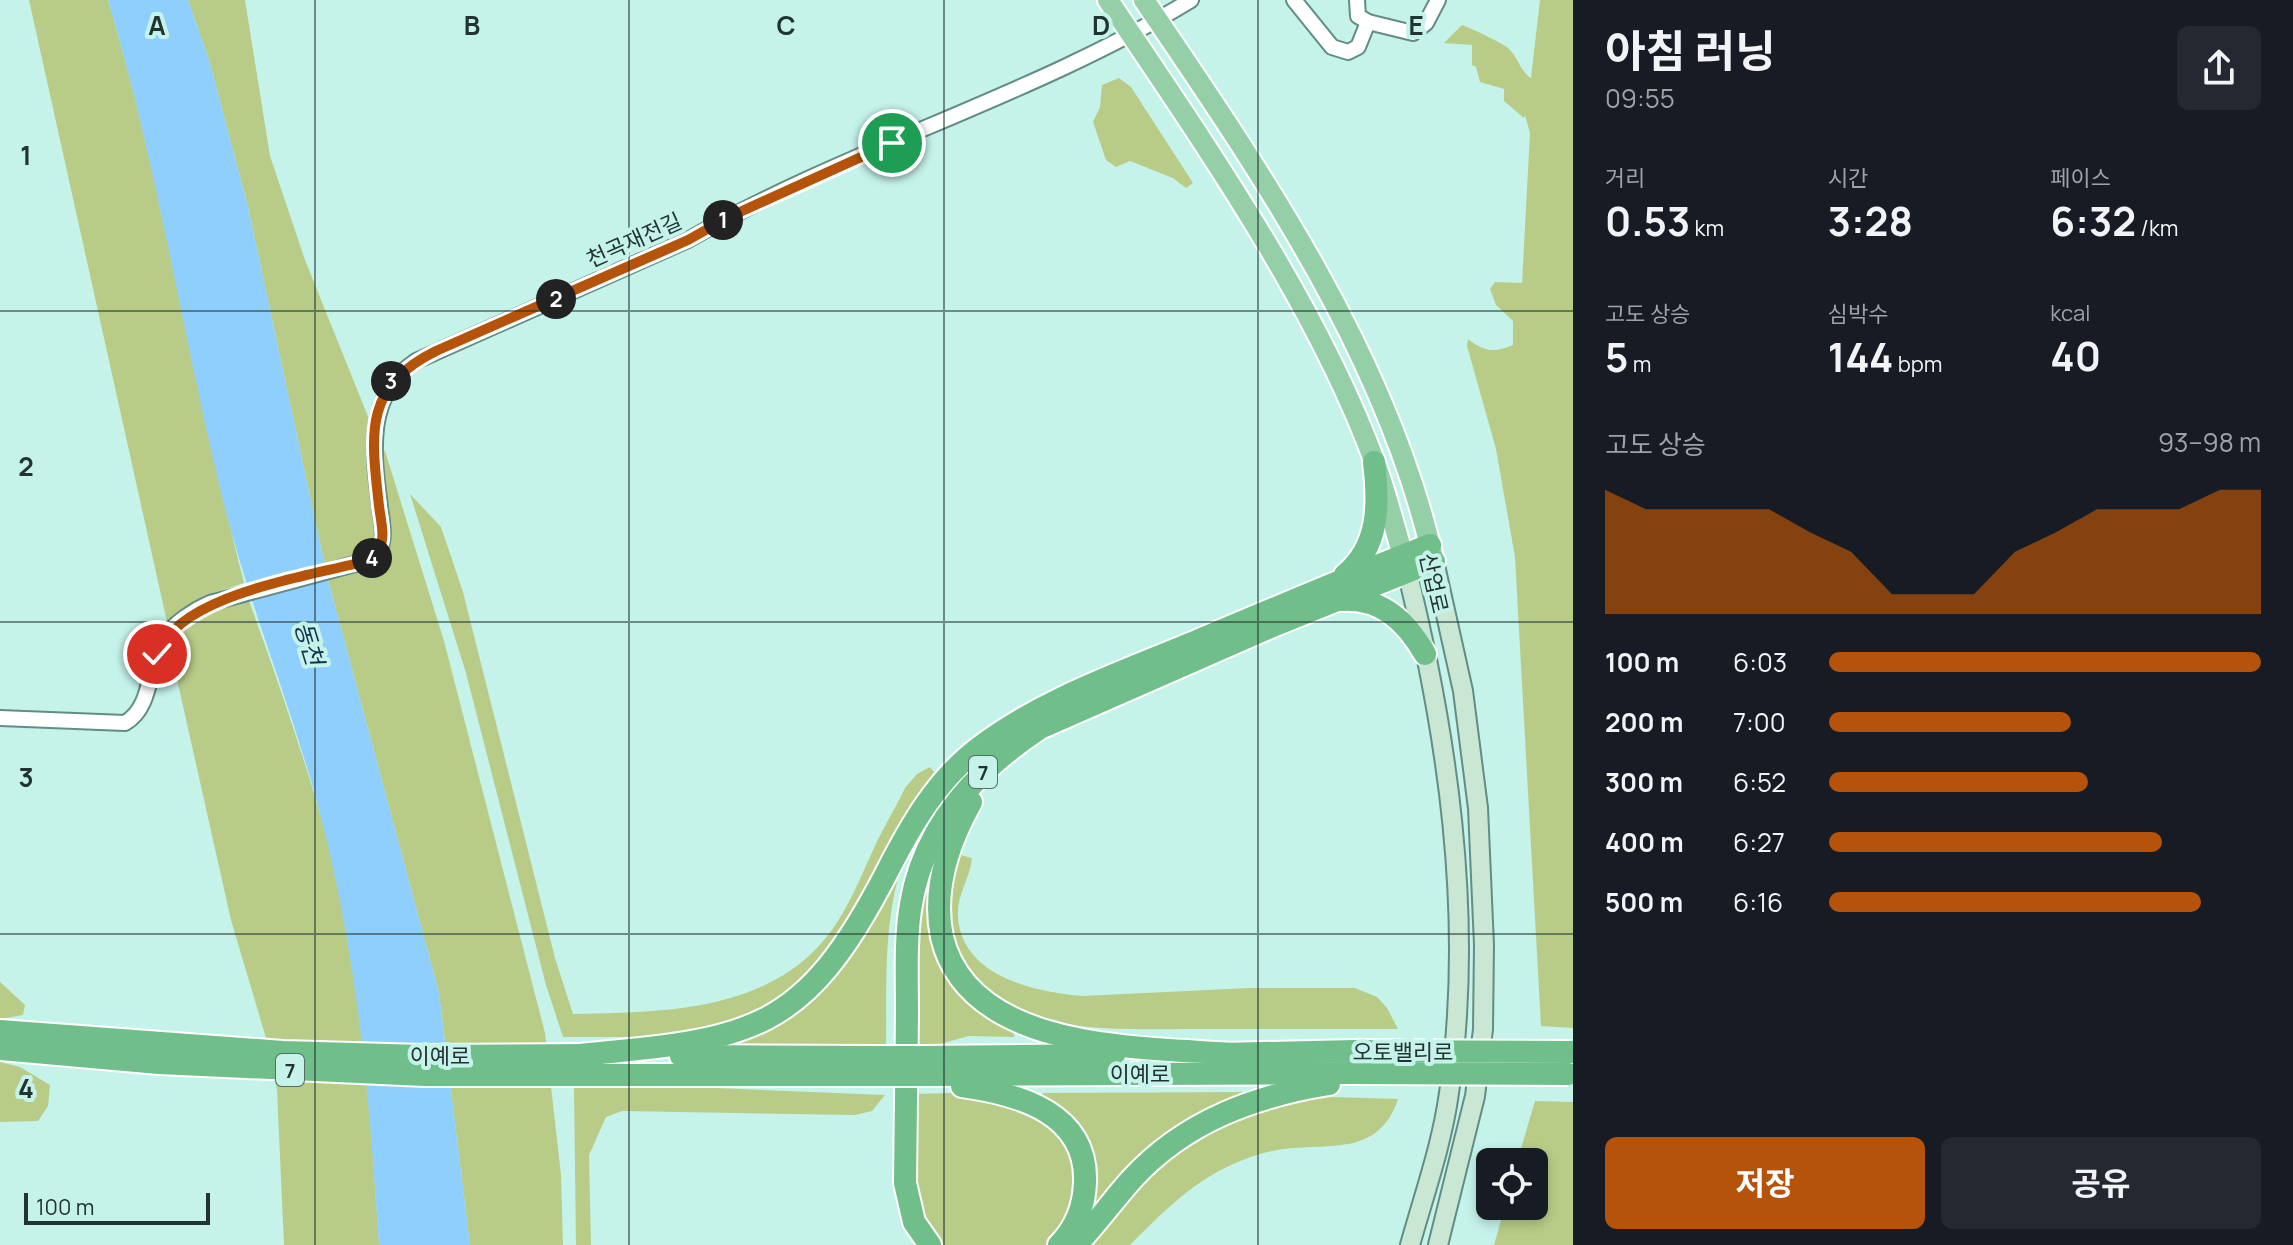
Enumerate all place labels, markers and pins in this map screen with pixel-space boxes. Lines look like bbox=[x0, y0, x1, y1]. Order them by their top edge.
pin bbox=[858, 109, 926, 177]
pin: 1 bbox=[703, 200, 743, 240]
pin: 2 bbox=[536, 279, 576, 319]
pin: 3 bbox=[371, 361, 411, 401]
pin: 4 bbox=[352, 538, 392, 578]
pin bbox=[123, 620, 191, 688]

